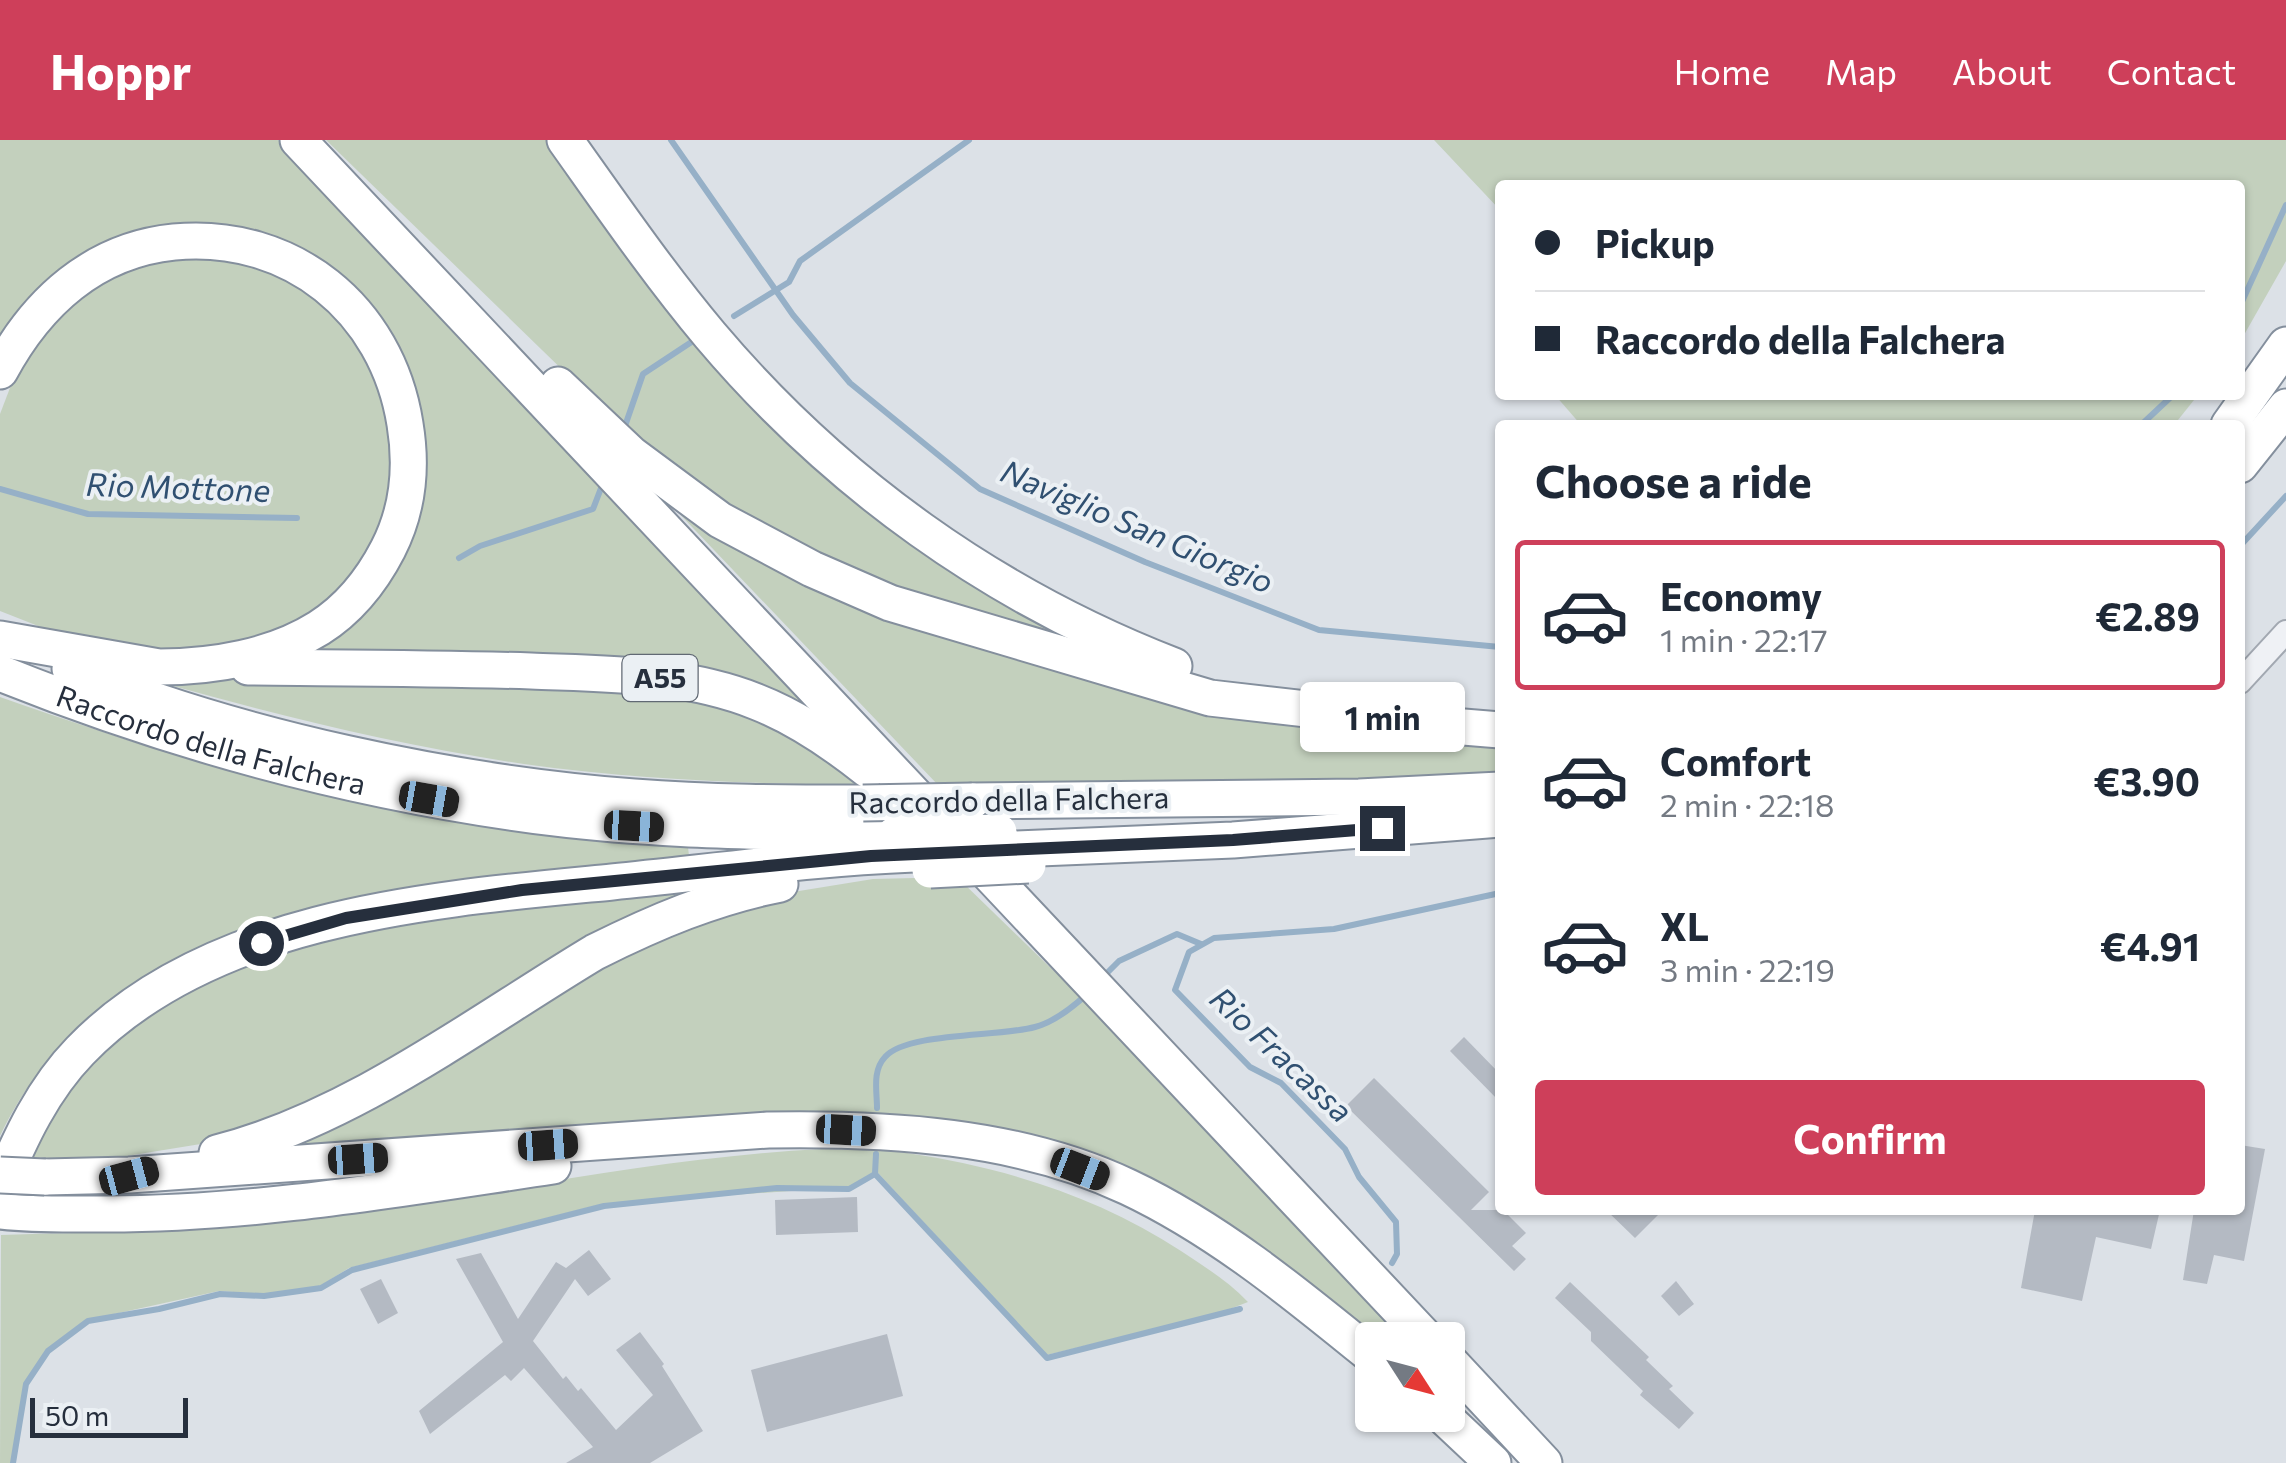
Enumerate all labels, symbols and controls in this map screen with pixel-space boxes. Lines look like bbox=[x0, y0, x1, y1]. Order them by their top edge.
text: Hoppr bbox=[50, 41, 191, 100]
text: Home bbox=[1674, 49, 1770, 92]
text: Map bbox=[1825, 49, 1897, 92]
text: About bbox=[1952, 49, 2052, 92]
text: Contact bbox=[2107, 49, 2236, 92]
text: Pickup bbox=[1595, 219, 1715, 266]
text: Raccordo della Falchera bbox=[1595, 315, 2005, 362]
water label: Naviglio San Giorgio bbox=[996, 450, 1280, 601]
text: Choose a ride bbox=[1535, 452, 1812, 507]
water label: Rio Mottone bbox=[85, 463, 271, 509]
icon: car bbox=[1540, 570, 1630, 660]
text: Economy bbox=[1660, 572, 1822, 619]
text: €2.89 bbox=[2095, 592, 2200, 639]
text: 1 min · 22:17 bbox=[1660, 619, 1828, 659]
road number: A55 bbox=[622, 655, 698, 701]
street label: Raccordo della Falchera bbox=[52, 676, 370, 801]
callout: 1 min bbox=[1300, 683, 1464, 753]
text: 1 min bbox=[1345, 697, 1420, 737]
icon: car bbox=[1540, 735, 1630, 825]
text: Comfort bbox=[1660, 737, 1811, 784]
text: €3.90 bbox=[2093, 757, 2200, 804]
street label: Raccordo della Falchera bbox=[848, 777, 1170, 820]
car bbox=[397, 779, 461, 819]
text: 2 min · 22:18 bbox=[1660, 784, 1834, 824]
route end bbox=[1360, 806, 1405, 851]
car bbox=[603, 809, 665, 843]
icon: car bbox=[1540, 900, 1630, 990]
text: XL bbox=[1660, 902, 1709, 949]
route start bbox=[239, 921, 284, 966]
text: €4.91 bbox=[2100, 922, 2200, 969]
text: 3 min · 22:19 bbox=[1660, 949, 1835, 989]
water label: Rio Fracassa bbox=[1203, 977, 1362, 1130]
button: Confirm bbox=[1535, 1080, 2205, 1195]
car bbox=[815, 1113, 877, 1147]
car bbox=[517, 1128, 579, 1162]
car bbox=[327, 1142, 389, 1176]
car bbox=[1047, 1144, 1113, 1194]
car bbox=[96, 1154, 162, 1198]
north arrow bbox=[1355, 1322, 1465, 1432]
map controls bbox=[1355, 1322, 1465, 1432]
scale bar bbox=[30, 1393, 188, 1438]
text: 50 m bbox=[45, 1398, 109, 1432]

